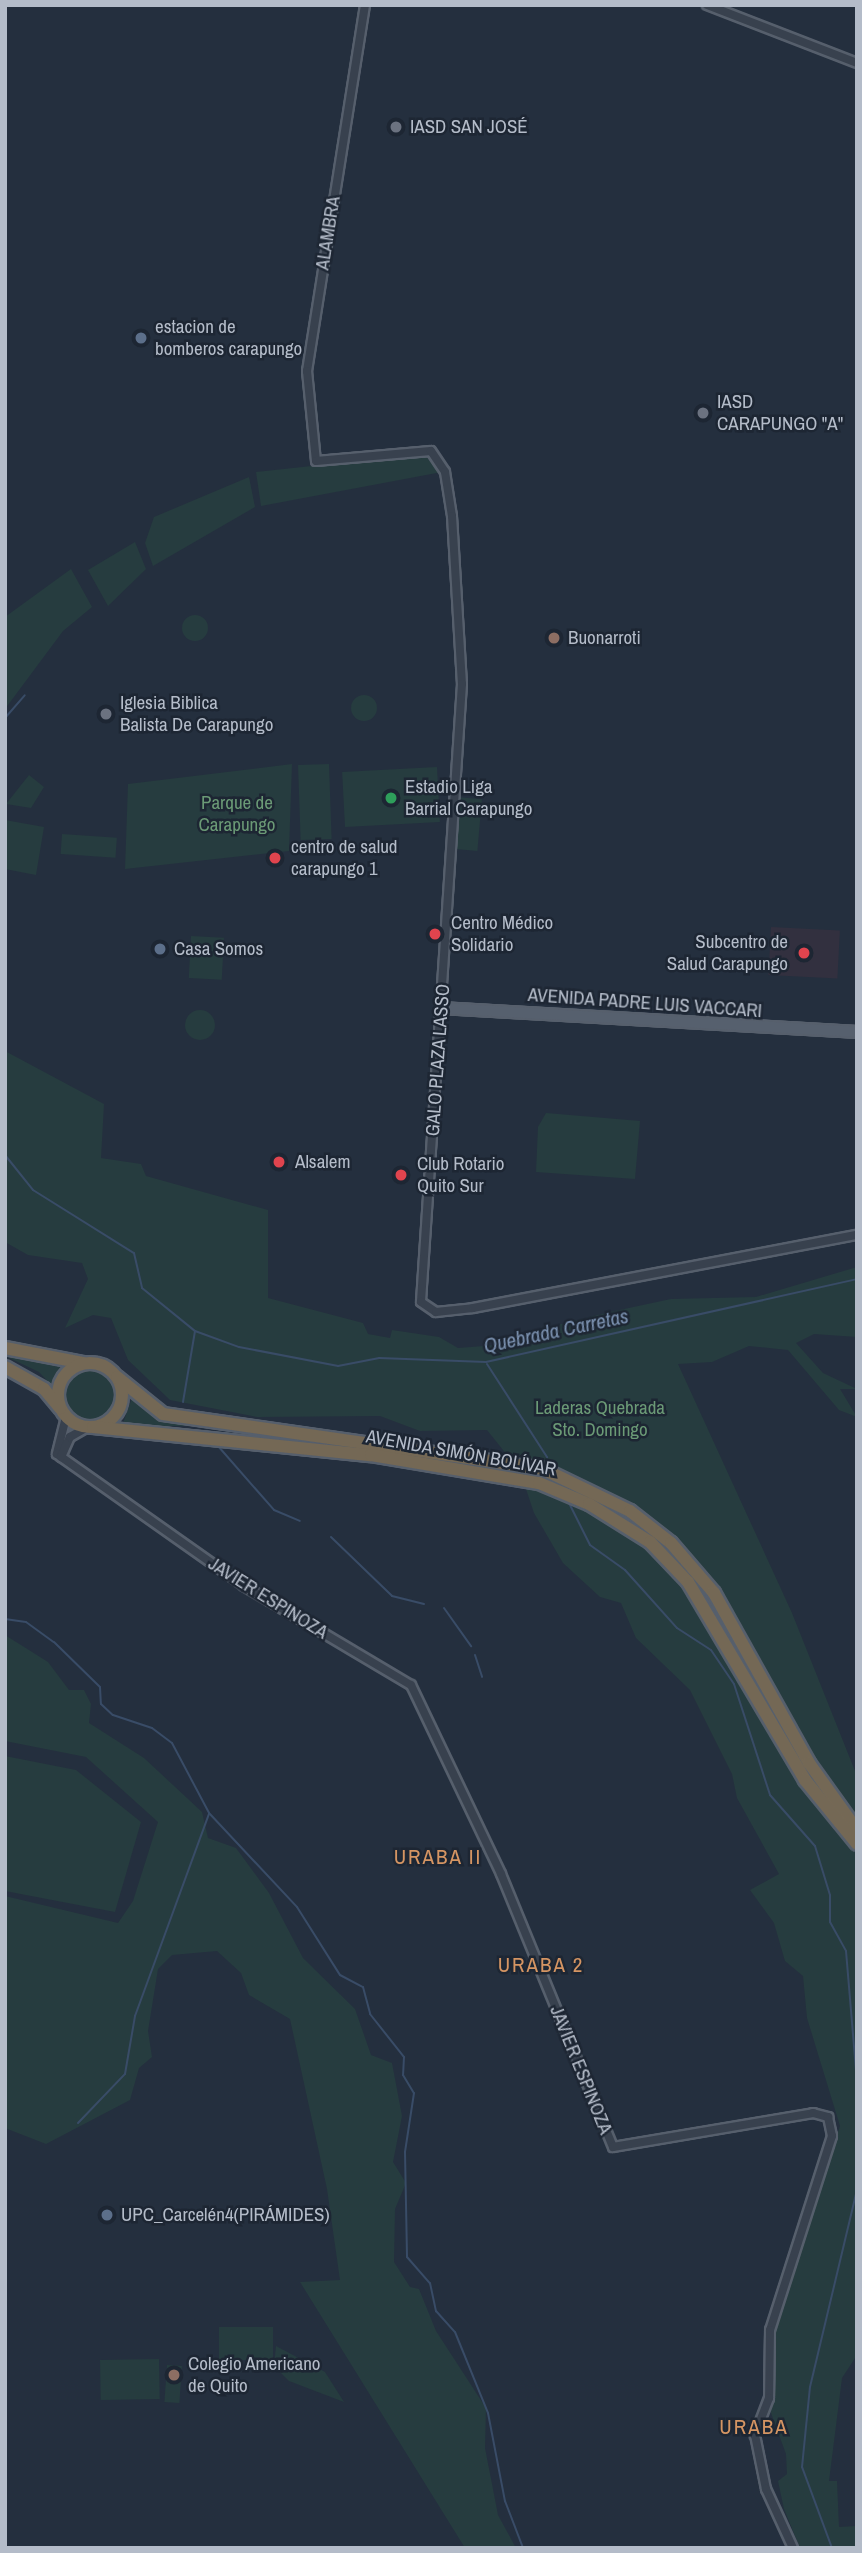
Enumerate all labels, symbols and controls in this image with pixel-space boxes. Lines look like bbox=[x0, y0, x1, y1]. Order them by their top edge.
place label: IASD SAN JOSÉ bbox=[410, 116, 528, 138]
marker: IASD SAN JOSÉ bbox=[388, 119, 404, 135]
street label: ALAMBRA bbox=[311, 194, 345, 272]
place label: estacion de bomberos carapungo bbox=[155, 316, 302, 360]
marker: estacion de bomberos carapungo bbox=[133, 330, 149, 346]
place label: IASD CARAPUNGO "A" bbox=[717, 391, 843, 435]
marker: IASD CARAPUNGO "A" bbox=[695, 405, 711, 421]
place label: Buonarroti bbox=[568, 627, 641, 649]
marker: Buonarroti bbox=[546, 630, 562, 646]
place label: Iglesia Biblica Balista De Carapungo bbox=[120, 692, 273, 736]
marker: Iglesia Biblica Balista De Carapungo bbox=[98, 706, 114, 722]
place label: Estadio Liga Barrial Carapungo bbox=[405, 776, 532, 820]
marker: Estadio Liga Barrial Carapungo bbox=[383, 790, 399, 806]
park label: Parque de Carapungo bbox=[198, 792, 276, 836]
place label: centro de salud carapungo 1 bbox=[291, 836, 398, 880]
marker: centro de salud carapungo 1 bbox=[265, 848, 285, 868]
place label: Centro Médico Solidario bbox=[451, 912, 553, 956]
marker: Centro Médico Solidario bbox=[425, 924, 445, 944]
place label: Subcentro de Salud Carapungo bbox=[667, 931, 788, 975]
place label: Casa Somos bbox=[174, 938, 263, 960]
marker: Casa Somos bbox=[152, 941, 168, 957]
marker: Subcentro de Salud Carapungo bbox=[794, 943, 814, 963]
street label: GALO PLAZA LASSO bbox=[421, 983, 455, 1137]
street label: AVENIDA PADRE LUIS VACCARI bbox=[527, 983, 763, 1023]
place label: Alsalem bbox=[295, 1151, 350, 1173]
marker: Alsalem bbox=[269, 1152, 289, 1172]
place label: Club Rotario Quito Sur bbox=[417, 1153, 504, 1197]
marker: Club Rotario Quito Sur bbox=[391, 1165, 411, 1185]
water label: Quebrada Carretas bbox=[481, 1303, 631, 1359]
park label: Laderas Quebrada Sto. Domingo bbox=[535, 1397, 665, 1441]
street label: AVENIDA SIMÓN BOLÍVAR bbox=[364, 1425, 558, 1481]
street label: JAVIER ESPINOZA bbox=[204, 1552, 332, 1644]
district label: URABA II bbox=[394, 1844, 482, 1870]
district label: URABA 2 bbox=[498, 1952, 584, 1978]
street label: JAVIER ESPINOZA bbox=[545, 2002, 617, 2138]
place label: UPC_Carcelén4(PIRÁMIDES) bbox=[121, 2204, 330, 2226]
marker: UPC_Carcelén4(PIRÁMIDES) bbox=[99, 2207, 115, 2223]
place label: Colegio Americano de Quito bbox=[188, 2353, 321, 2397]
marker: Colegio Americano de Quito bbox=[166, 2367, 182, 2383]
district label: URABA bbox=[720, 2414, 788, 2440]

